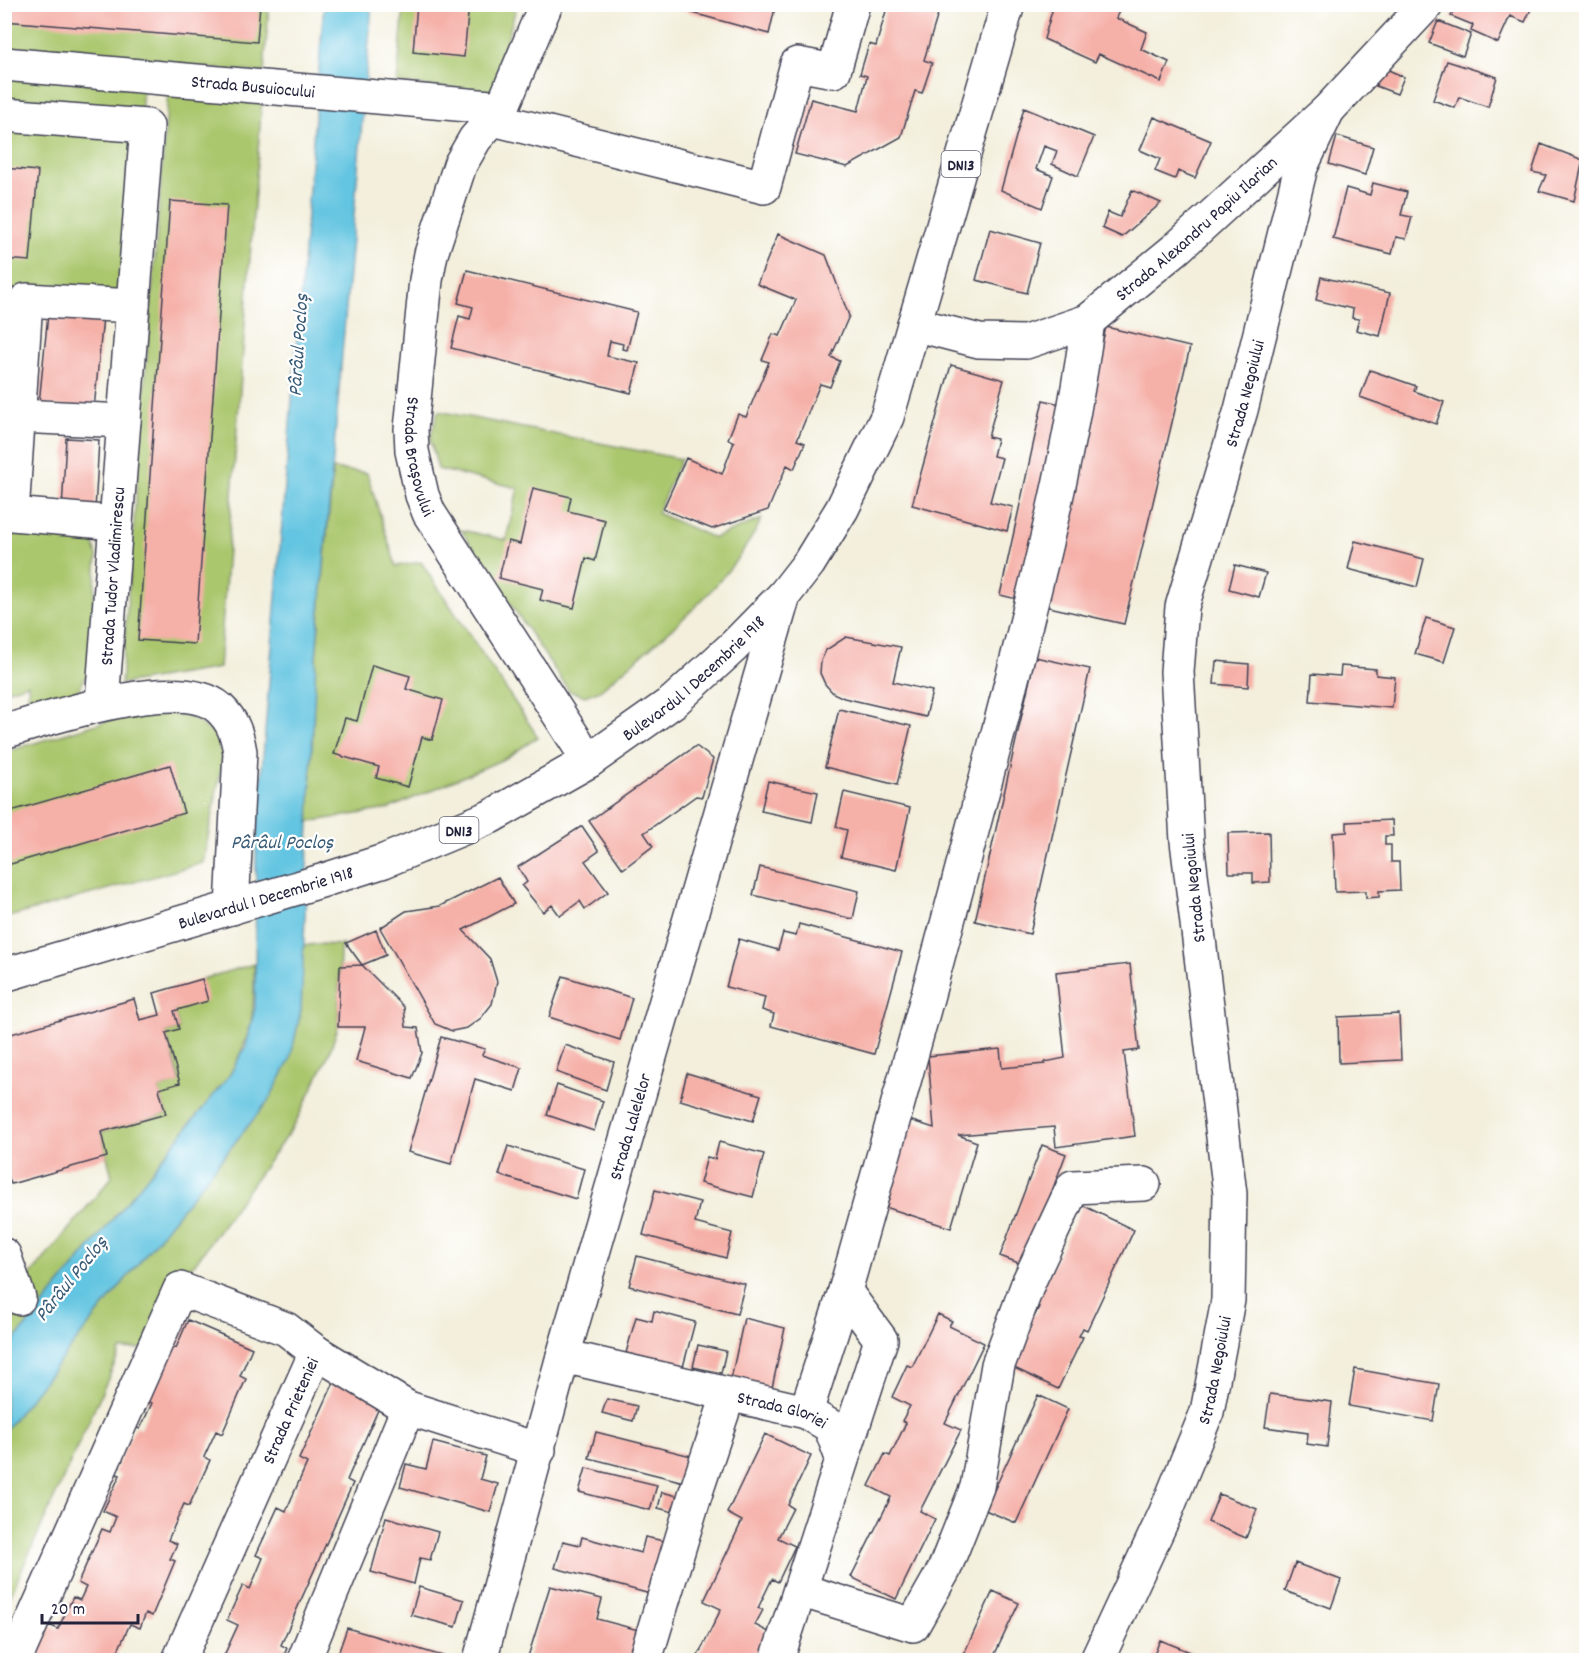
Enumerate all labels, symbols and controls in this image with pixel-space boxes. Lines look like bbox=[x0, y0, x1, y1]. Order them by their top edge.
street label: Strada Busuiocului bbox=[190, 71, 316, 106]
road number: DN13 bbox=[942, 151, 980, 177]
street label: Strada Alexandru Papiu Ilarian bbox=[1111, 152, 1284, 308]
water label: Pârâul Pocloș bbox=[282, 293, 318, 397]
street label: Strada Negoiului bbox=[1221, 338, 1273, 451]
street label: Strada Brașovului bbox=[396, 395, 438, 523]
street label: Strada Tudor Vladimirescu bbox=[96, 486, 133, 666]
street label: Bulevardul 1 Decembrie 1918 bbox=[618, 611, 772, 749]
road number: DN13 bbox=[440, 817, 478, 843]
water label: Pârâul Pocloș bbox=[231, 830, 334, 858]
street label: Strada Negoiului bbox=[1177, 832, 1214, 944]
street label: Bulevardul 1 Decembrie 1918 bbox=[176, 861, 357, 938]
street label: Strada Lalelelor bbox=[605, 1071, 659, 1184]
water label: Pârâul Pocloș bbox=[29, 1231, 116, 1329]
street label: Strada Negoiului bbox=[1193, 1314, 1240, 1429]
street label: Strada Prieteniei bbox=[258, 1354, 327, 1469]
street label: Strada Gloriei bbox=[734, 1387, 831, 1437]
scale bar bbox=[42, 1587, 138, 1625]
text: 20 m bbox=[51, 1598, 85, 1623]

